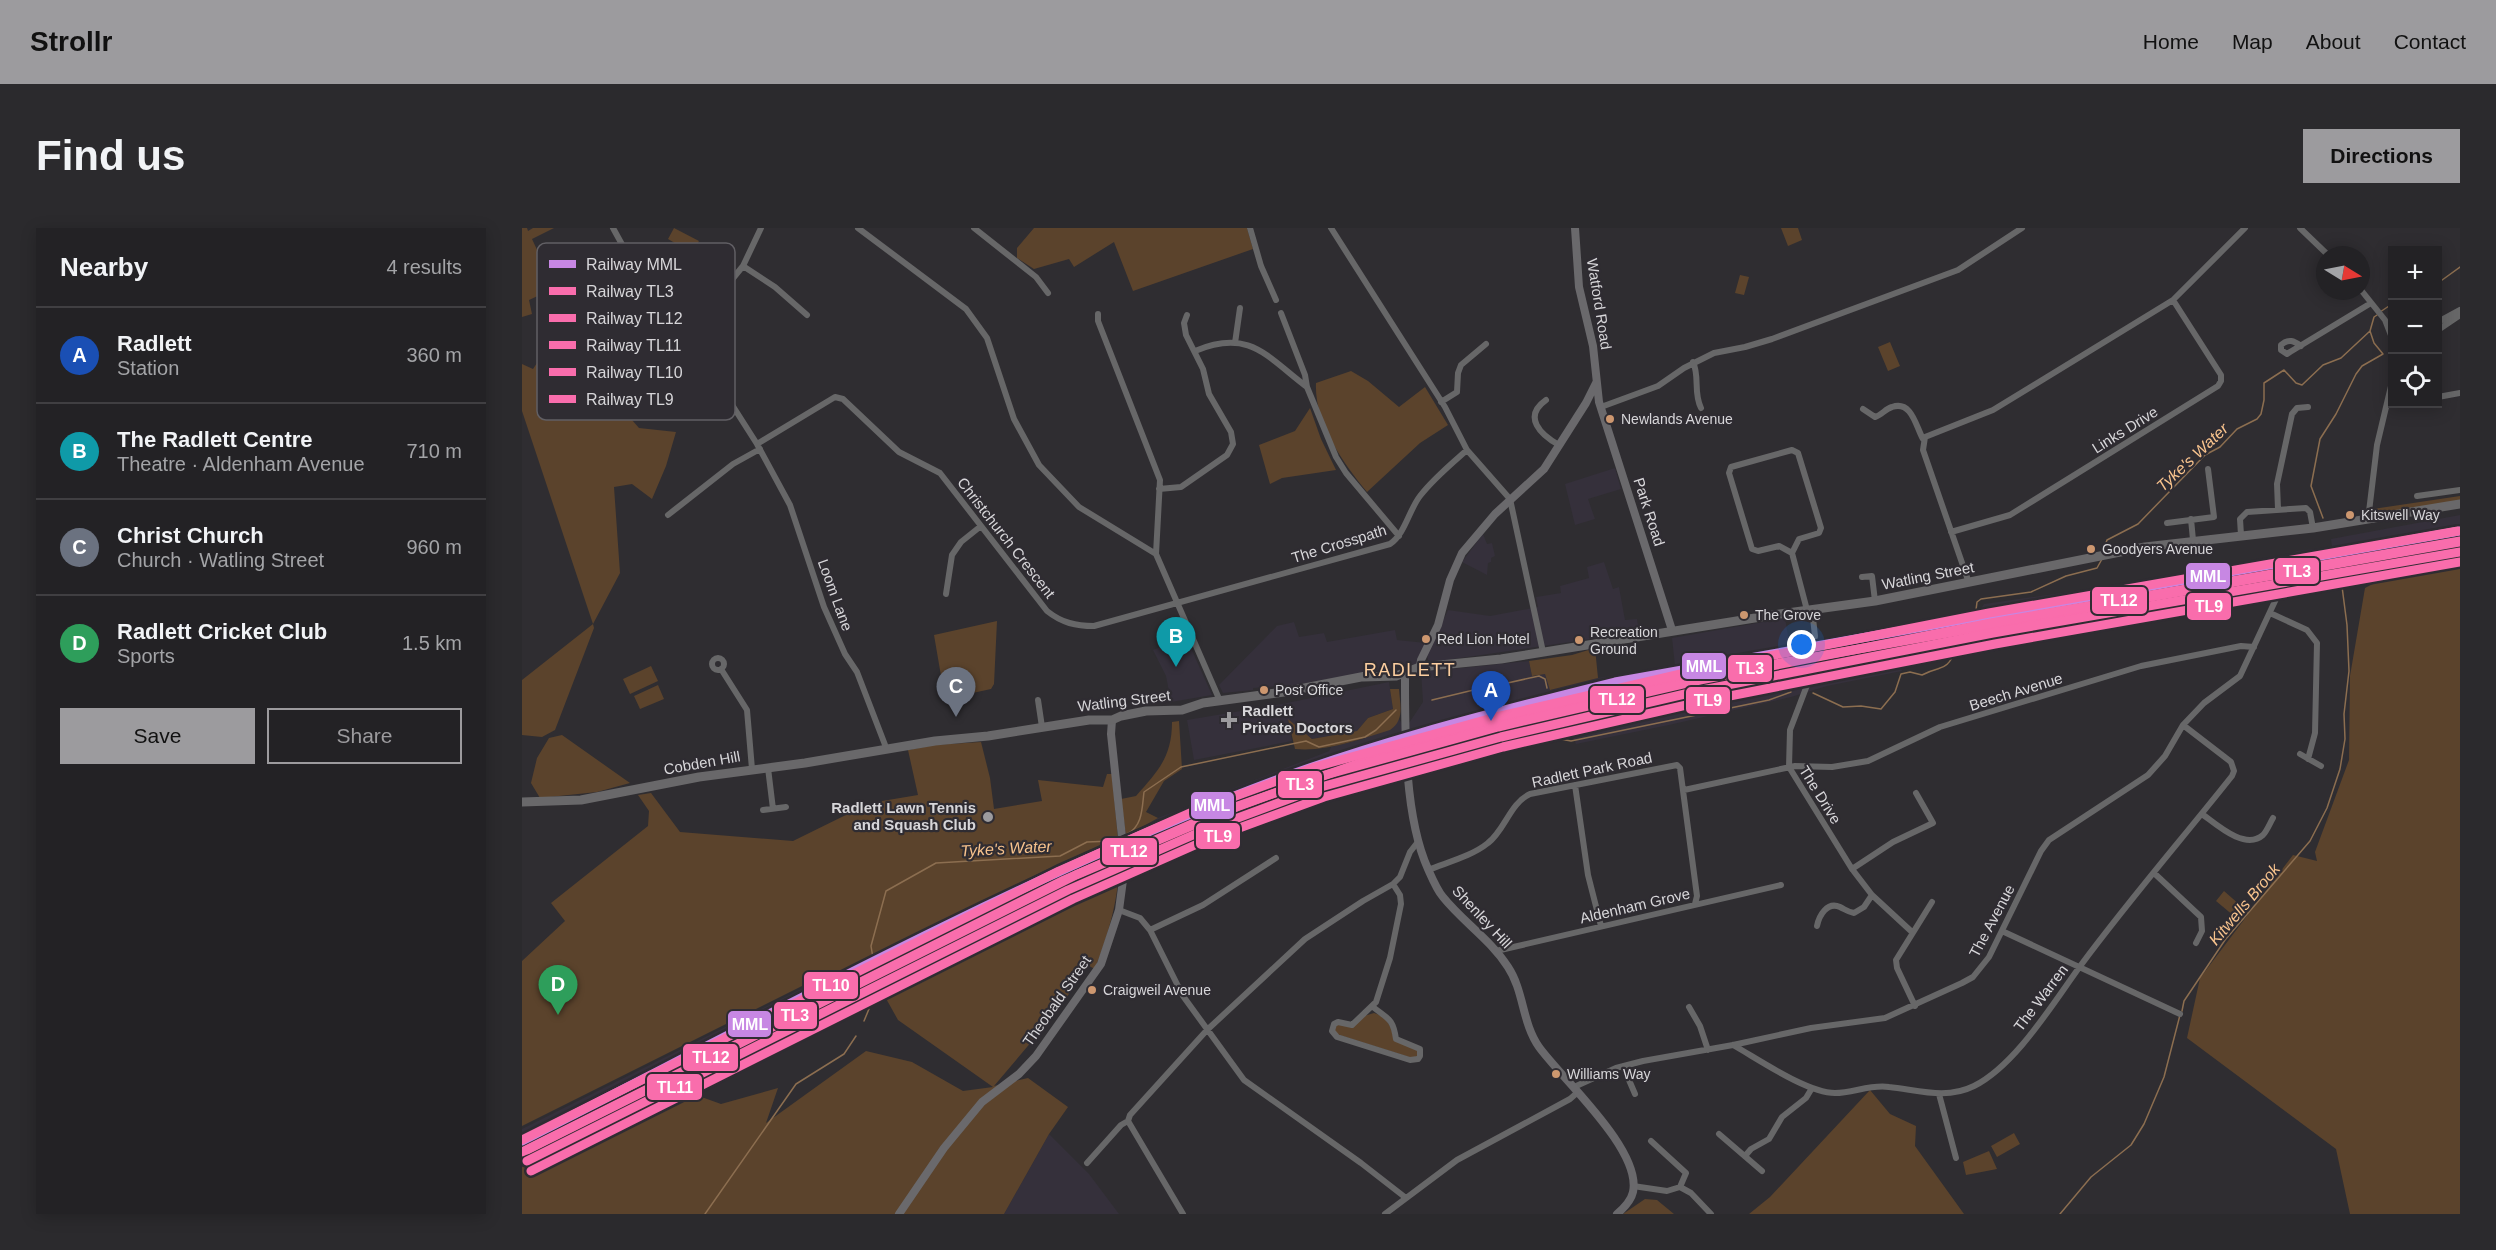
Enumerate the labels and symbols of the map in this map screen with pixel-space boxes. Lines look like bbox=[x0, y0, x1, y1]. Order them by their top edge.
legend bbox=[537, 243, 735, 420]
north arrow bbox=[2316, 246, 2370, 300]
text: Railway MML bbox=[586, 256, 682, 273]
street label: Watford Road bbox=[1584, 257, 1615, 351]
text: Railway TL3 bbox=[586, 283, 674, 300]
text: Railway TL12 bbox=[586, 310, 683, 327]
text: Railway TL11 bbox=[586, 337, 682, 354]
text: Railway TL10 bbox=[586, 364, 683, 381]
text: Railway TL9 bbox=[586, 391, 674, 408]
street label: Links Drive bbox=[2089, 403, 2161, 456]
place label: Newlands Avenue bbox=[1621, 411, 1733, 427]
marker: Newlands Avenue bbox=[1604, 413, 1616, 425]
water label: Tyke's Water bbox=[2153, 420, 2232, 495]
street label: Christchurch Crescent bbox=[954, 474, 1059, 602]
street label: Park Road bbox=[1630, 476, 1669, 548]
place label: Kitswell Way bbox=[2361, 507, 2440, 523]
marker: Kitswell Way bbox=[2344, 509, 2356, 521]
street label: The Crosspath bbox=[1289, 521, 1388, 566]
place label: Goodyers Avenue bbox=[2102, 541, 2213, 557]
marker: Goodyers Avenue bbox=[2085, 543, 2097, 555]
street label: Loom Lane bbox=[815, 557, 856, 633]
line badge: TL3 bbox=[2274, 557, 2320, 585]
street label: Watling Street bbox=[1880, 558, 1976, 593]
line badge: MML bbox=[2185, 562, 2231, 590]
text: TL3 bbox=[2283, 563, 2311, 580]
text: MML bbox=[2190, 568, 2226, 585]
line badge: TL12 bbox=[2091, 586, 2148, 615]
text: TL12 bbox=[2100, 592, 2138, 609]
line badge: TL9 bbox=[2186, 592, 2232, 621]
text: TL9 bbox=[2195, 598, 2223, 615]
place label: The Grove bbox=[1755, 607, 1821, 623]
marker: The Grove bbox=[1738, 609, 1750, 621]
pin: B bbox=[1156, 618, 1196, 667]
place label: Recreation Ground bbox=[1590, 624, 1658, 657]
your location bbox=[1787, 630, 1816, 659]
place label: Red Lion Hotel bbox=[1437, 631, 1530, 647]
marker: Red Lion Hotel bbox=[1420, 633, 1432, 645]
marker: Recreation Ground bbox=[1573, 634, 1585, 646]
line badge: MML bbox=[1681, 652, 1727, 680]
line badge: TL3 bbox=[1727, 654, 1773, 683]
text: MML bbox=[1686, 658, 1722, 675]
district label: RADLETT bbox=[1364, 660, 1456, 680]
text: TL3 bbox=[1736, 660, 1764, 677]
pin: C bbox=[936, 668, 976, 717]
street label: Beech Avenue bbox=[1967, 669, 2064, 714]
pin: A bbox=[1472, 672, 1510, 721]
place label: Post Office bbox=[1275, 682, 1343, 698]
marker: Post Office bbox=[1258, 684, 1270, 696]
line badge: TL12 bbox=[1589, 685, 1645, 714]
street label: Watling Street bbox=[1076, 686, 1172, 715]
line badge: TL9 bbox=[1685, 686, 1731, 715]
text: TL12 bbox=[1598, 691, 1636, 708]
text: TL9 bbox=[1694, 692, 1722, 709]
place label: Radlett Private Doctors bbox=[1242, 702, 1353, 736]
marker: Radlett Private Doctors bbox=[1220, 711, 1238, 729]
street label: Cobden Hill bbox=[662, 747, 742, 778]
street label: Radlett Park Road bbox=[1530, 748, 1654, 791]
street label: The Drive bbox=[1796, 763, 1845, 827]
line badge: TL3 bbox=[1277, 770, 1323, 799]
text: TL3 bbox=[1286, 776, 1314, 793]
line badge: MML bbox=[1190, 791, 1235, 820]
text: MML bbox=[1194, 797, 1230, 814]
place label: Radlett Lawn Tennis and Squash Club bbox=[831, 799, 976, 833]
marker: Radlett Lawn Tennis and Squash Club bbox=[981, 810, 995, 824]
line badge: TL9 bbox=[1195, 822, 1241, 850]
text: TL9 bbox=[1204, 828, 1232, 845]
line badge: TL12 bbox=[1101, 837, 1158, 866]
water label: Tyke's Water bbox=[960, 838, 1053, 859]
text: TL12 bbox=[1110, 843, 1148, 860]
water label: Kitwells Brook bbox=[2206, 860, 2284, 948]
street label: Shenley Hill bbox=[1449, 882, 1516, 951]
street label: The Avenue bbox=[1965, 882, 2018, 960]
street label: Aldenham Grove bbox=[1578, 885, 1692, 926]
street label: Theobald Street bbox=[1019, 951, 1095, 1049]
street label: The Warren bbox=[2010, 961, 2071, 1034]
pin: D bbox=[538, 966, 578, 1015]
line badge: TL10 bbox=[803, 971, 859, 1000]
text: TL10 bbox=[812, 977, 850, 994]
place label: Craigweil Avenue bbox=[1103, 982, 1211, 998]
marker: Craigweil Avenue bbox=[1086, 984, 1098, 996]
line badge: TL3 bbox=[773, 1001, 818, 1030]
text: TL3 bbox=[781, 1007, 809, 1024]
line badge: MML bbox=[727, 1010, 772, 1038]
text: MML bbox=[732, 1016, 768, 1033]
line badge: TL12 bbox=[682, 1043, 739, 1072]
text: TL12 bbox=[692, 1049, 730, 1066]
place label: Williams Way bbox=[1567, 1066, 1650, 1082]
marker: Williams Way bbox=[1550, 1068, 1562, 1080]
line badge: TL11 bbox=[646, 1073, 703, 1101]
text: TL11 bbox=[657, 1079, 693, 1096]

